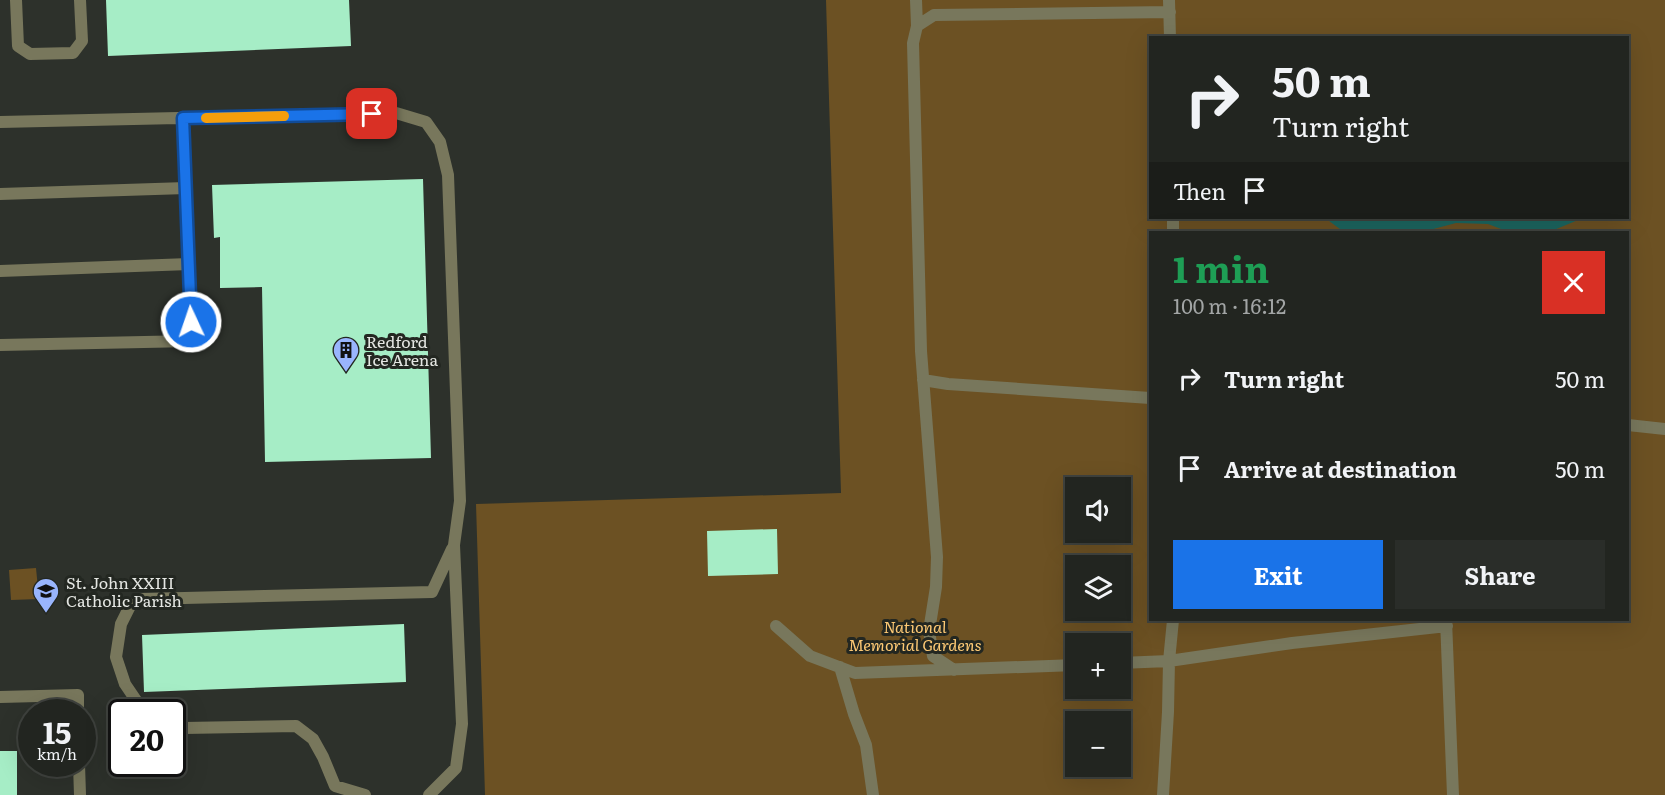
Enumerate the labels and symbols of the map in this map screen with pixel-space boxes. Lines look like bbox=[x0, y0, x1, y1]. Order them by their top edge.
pin bbox=[346, 88, 397, 139]
position arrow bbox=[159, 290, 223, 354]
place label: Redford Ice Arena bbox=[366, 329, 438, 371]
building icon: Redford Ice Arena bbox=[331, 335, 361, 373]
place label: St. John XXIII Catholic Parish bbox=[66, 570, 182, 612]
school or university icon: St. John XXIII Catholic Parish bbox=[31, 576, 61, 614]
park label: National Memorial Gardens bbox=[848, 614, 982, 656]
speed limit sign: 20 bbox=[108, 699, 186, 777]

